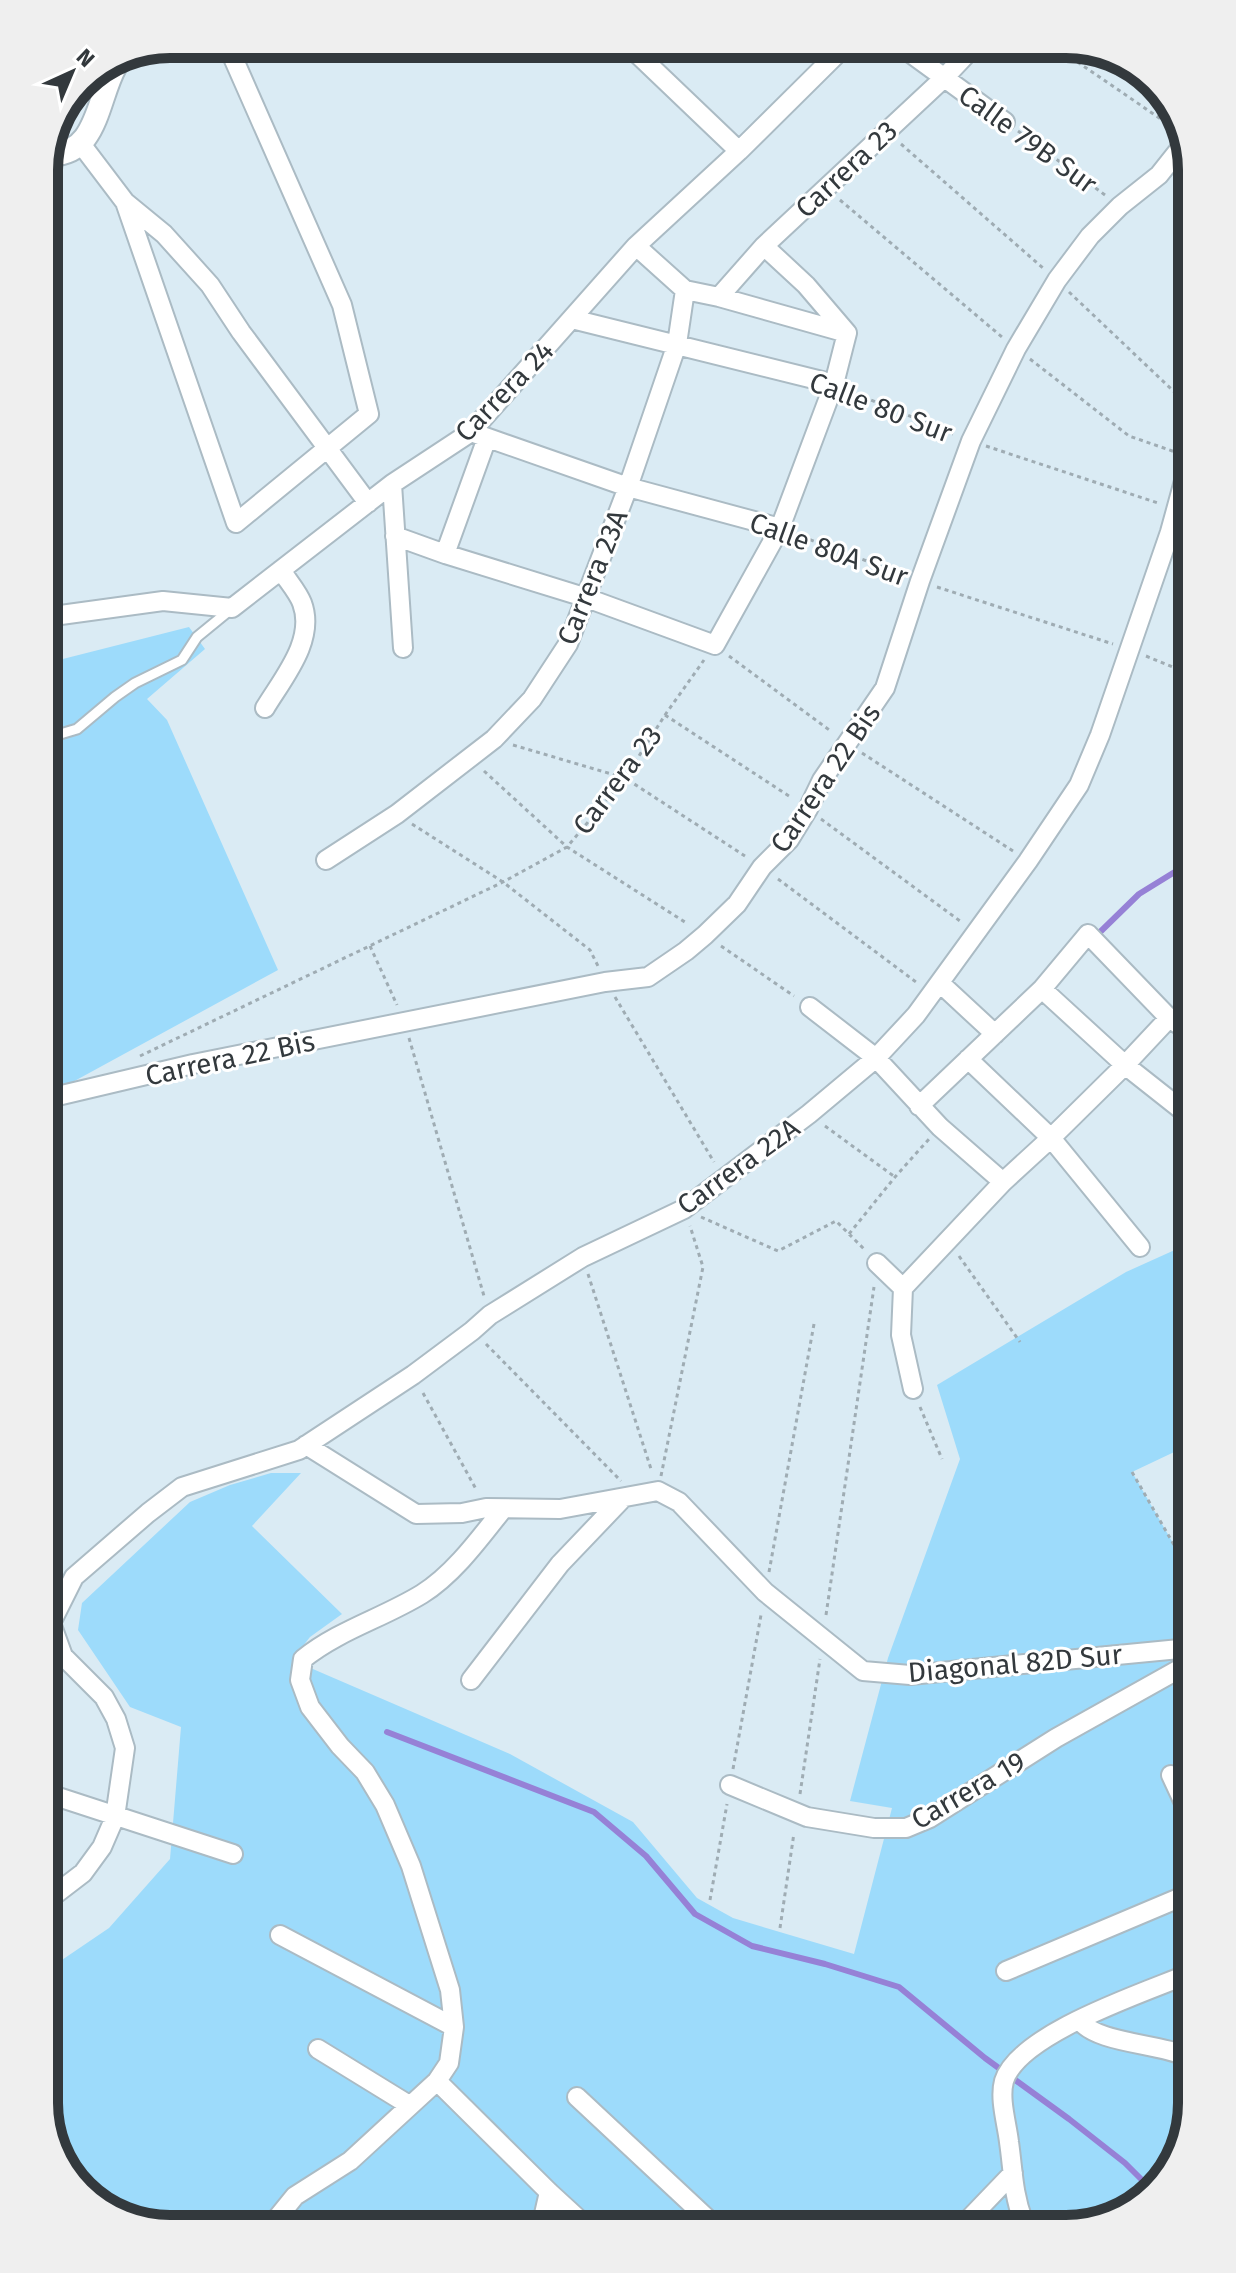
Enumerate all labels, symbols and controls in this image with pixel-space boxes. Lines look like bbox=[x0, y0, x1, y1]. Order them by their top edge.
north arrow bbox=[32, 32, 112, 112]
text: N bbox=[71, 43, 100, 73]
street label: Calle 79B Sur bbox=[952, 78, 1103, 201]
street label: Carrera 23 bbox=[789, 114, 904, 225]
street label: Carrera 24 bbox=[448, 334, 560, 449]
street label: Calle 80 Sur bbox=[805, 365, 957, 450]
street label: Carrera 23A bbox=[550, 505, 635, 650]
street label: Calle 80A Sur bbox=[745, 506, 913, 593]
street label: Carrera 22 Bis bbox=[764, 698, 887, 859]
street label: Carrera 23 bbox=[566, 720, 669, 841]
street label: Carrera 22 Bis bbox=[142, 1024, 318, 1093]
street label: Carrera 22A bbox=[671, 1111, 806, 1222]
street label: Diagonal 82D Sur bbox=[906, 1638, 1124, 1689]
street label: Carrera 19 bbox=[905, 1745, 1031, 1836]

